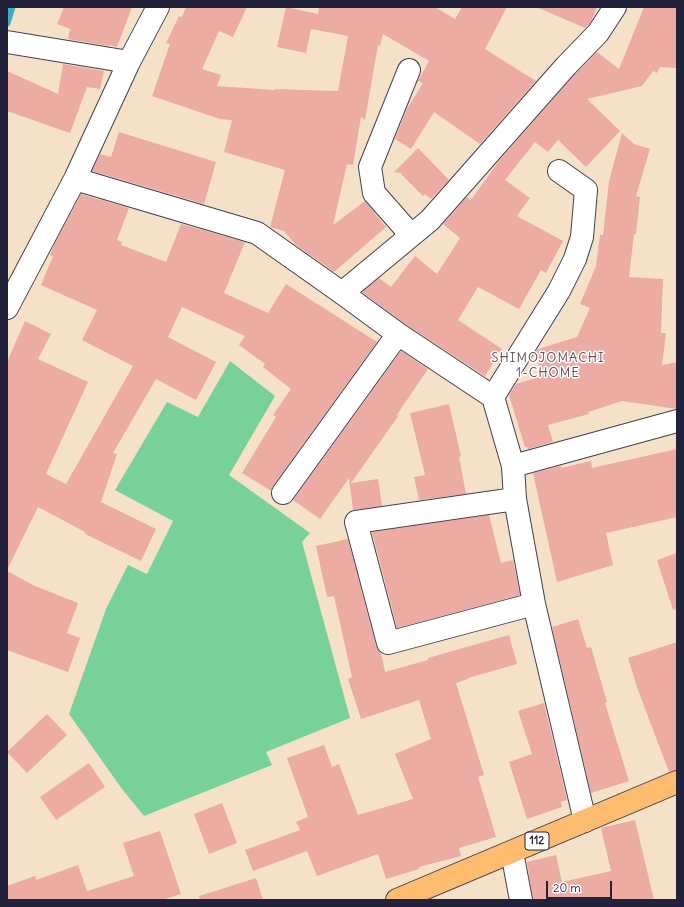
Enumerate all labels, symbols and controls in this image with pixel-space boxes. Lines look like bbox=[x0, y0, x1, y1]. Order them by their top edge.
district label: SHIMOJOMACHI 1-CHOME bbox=[491, 350, 605, 381]
road number: 112 bbox=[525, 832, 549, 850]
scale bar bbox=[548, 873, 614, 899]
text: 20 m bbox=[553, 880, 581, 895]

